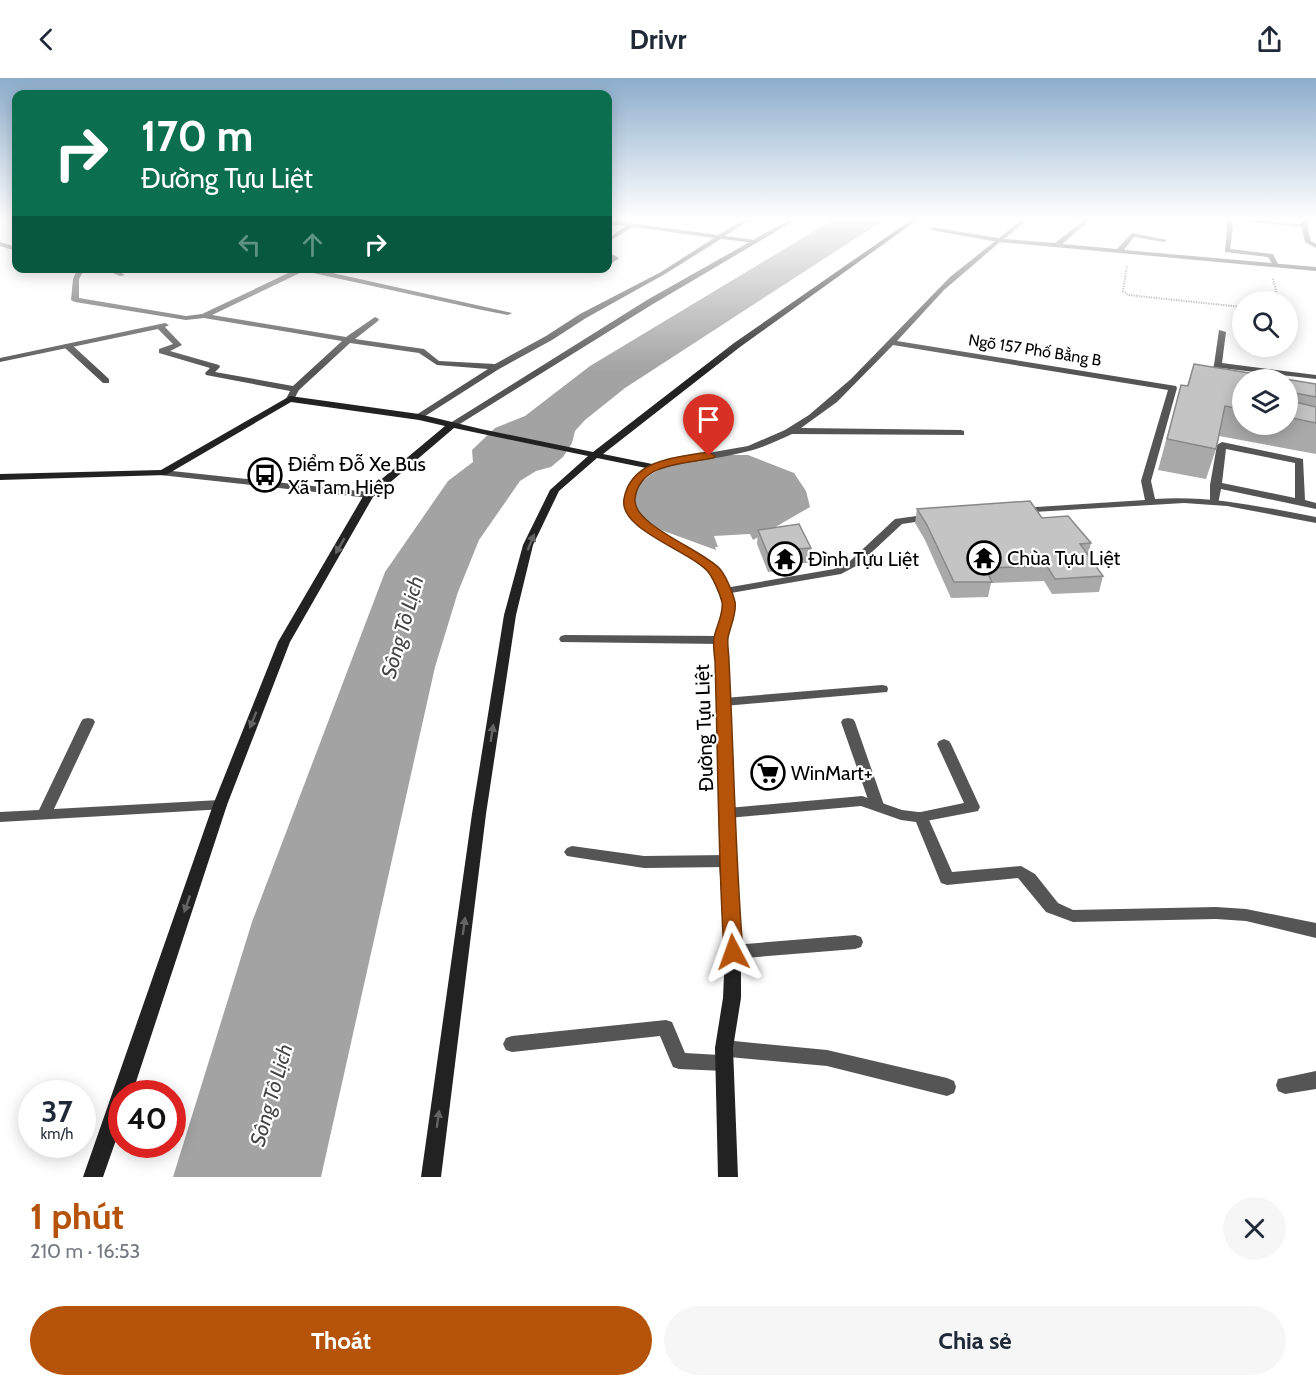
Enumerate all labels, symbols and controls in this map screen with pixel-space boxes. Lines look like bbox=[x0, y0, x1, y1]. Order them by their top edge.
icon: back bbox=[30, 23, 63, 56]
text: Drivr bbox=[630, 23, 686, 56]
icon: share bbox=[1253, 23, 1286, 56]
text: 170 m bbox=[141, 110, 253, 162]
icon: right bbox=[42, 114, 120, 192]
text: Đường Tựu Liệt bbox=[141, 162, 313, 195]
icon: left bbox=[233, 228, 266, 261]
icon: ahead bbox=[296, 228, 329, 261]
icon: right bbox=[359, 228, 392, 261]
map controls bbox=[1232, 291, 1298, 435]
button: search bbox=[1232, 291, 1298, 357]
street label: Ngõ 157 Phố Bằng B bbox=[967, 330, 1103, 370]
button: layers bbox=[1232, 369, 1298, 435]
pin bbox=[683, 394, 734, 456]
icon: arrive bbox=[692, 403, 725, 436]
place label: Điểm Đỗ Xe Bus Xã Tam Hiệp bbox=[288, 452, 426, 499]
bus stop icon: Điểm Đỗ Xe Bus Xã Tam Hiệp bbox=[247, 457, 283, 493]
one-way arrow bbox=[527, 533, 536, 551]
one-way arrow bbox=[335, 538, 345, 555]
temple icon: Chùa Tựu Liệt bbox=[966, 540, 1002, 576]
temple icon: Đình Tựu Liệt bbox=[767, 541, 803, 577]
place label: Chùa Tựu Liệt bbox=[1007, 546, 1121, 570]
place label: Đình Tựu Liệt bbox=[808, 547, 919, 571]
water label: Sông Tô Lịch bbox=[376, 573, 428, 681]
street label: Đường Tựu Liệt bbox=[690, 664, 718, 792]
one-way arrow bbox=[248, 711, 258, 729]
one-way arrow bbox=[488, 723, 497, 742]
supermarket icon: WinMart+ bbox=[750, 755, 786, 791]
place label: WinMart+ bbox=[791, 761, 873, 785]
one-way arrow bbox=[182, 895, 192, 913]
one-way arrow bbox=[460, 916, 469, 935]
position arrow bbox=[701, 920, 765, 984]
water label: Sông Tô Lịch bbox=[245, 1041, 297, 1149]
speed limit sign: 40 bbox=[108, 1080, 186, 1158]
text: 37 bbox=[41, 1093, 73, 1130]
one-way arrow bbox=[434, 1109, 443, 1128]
text: km/h bbox=[41, 1125, 73, 1143]
text: 1 phút bbox=[30, 1194, 124, 1238]
button: close bbox=[1223, 1197, 1286, 1260]
text: 210 m · 16:53 bbox=[30, 1239, 140, 1263]
button: Thoát bbox=[30, 1306, 652, 1375]
button: Chia sẻ bbox=[664, 1306, 1286, 1375]

